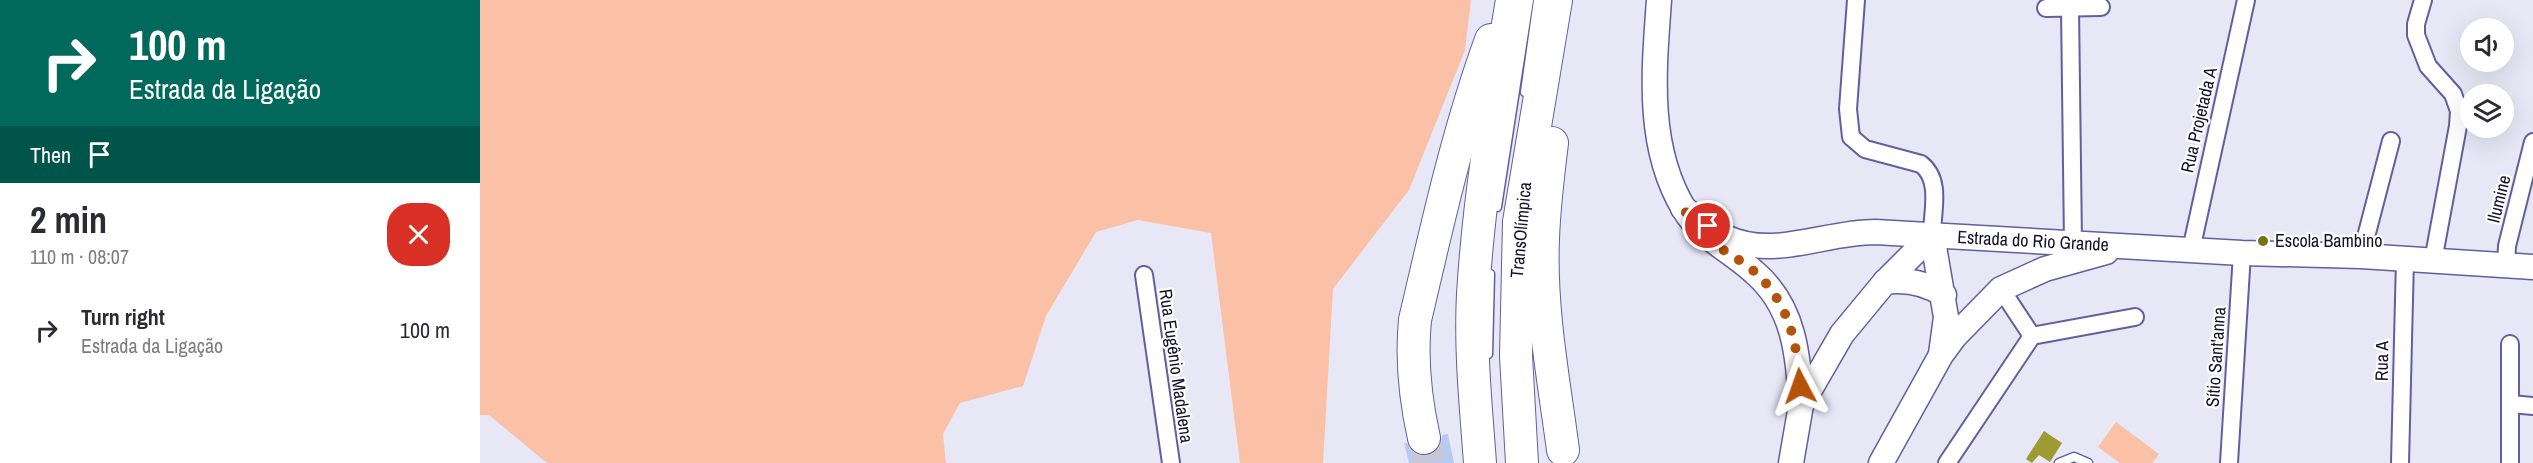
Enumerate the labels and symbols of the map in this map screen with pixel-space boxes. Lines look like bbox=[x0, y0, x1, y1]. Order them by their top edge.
street label: Rua Projetada A bbox=[2174, 65, 2223, 175]
street label: Ilumine bbox=[2481, 172, 2516, 225]
street label: TransOlímpica bbox=[1504, 181, 1537, 279]
pin bbox=[1682, 200, 1733, 251]
street label: Estrada do Rio Grande bbox=[1957, 224, 2109, 257]
place label: Escola Bambino bbox=[2275, 228, 2382, 253]
marker: Escola Bambino bbox=[2256, 234, 2270, 248]
street label: Rua Eugênio Madalena bbox=[1153, 287, 1200, 444]
street label: Sítio Sant'anna bbox=[2200, 306, 2231, 408]
street label: Rua A bbox=[2369, 341, 2394, 381]
position arrow bbox=[1768, 354, 1832, 418]

